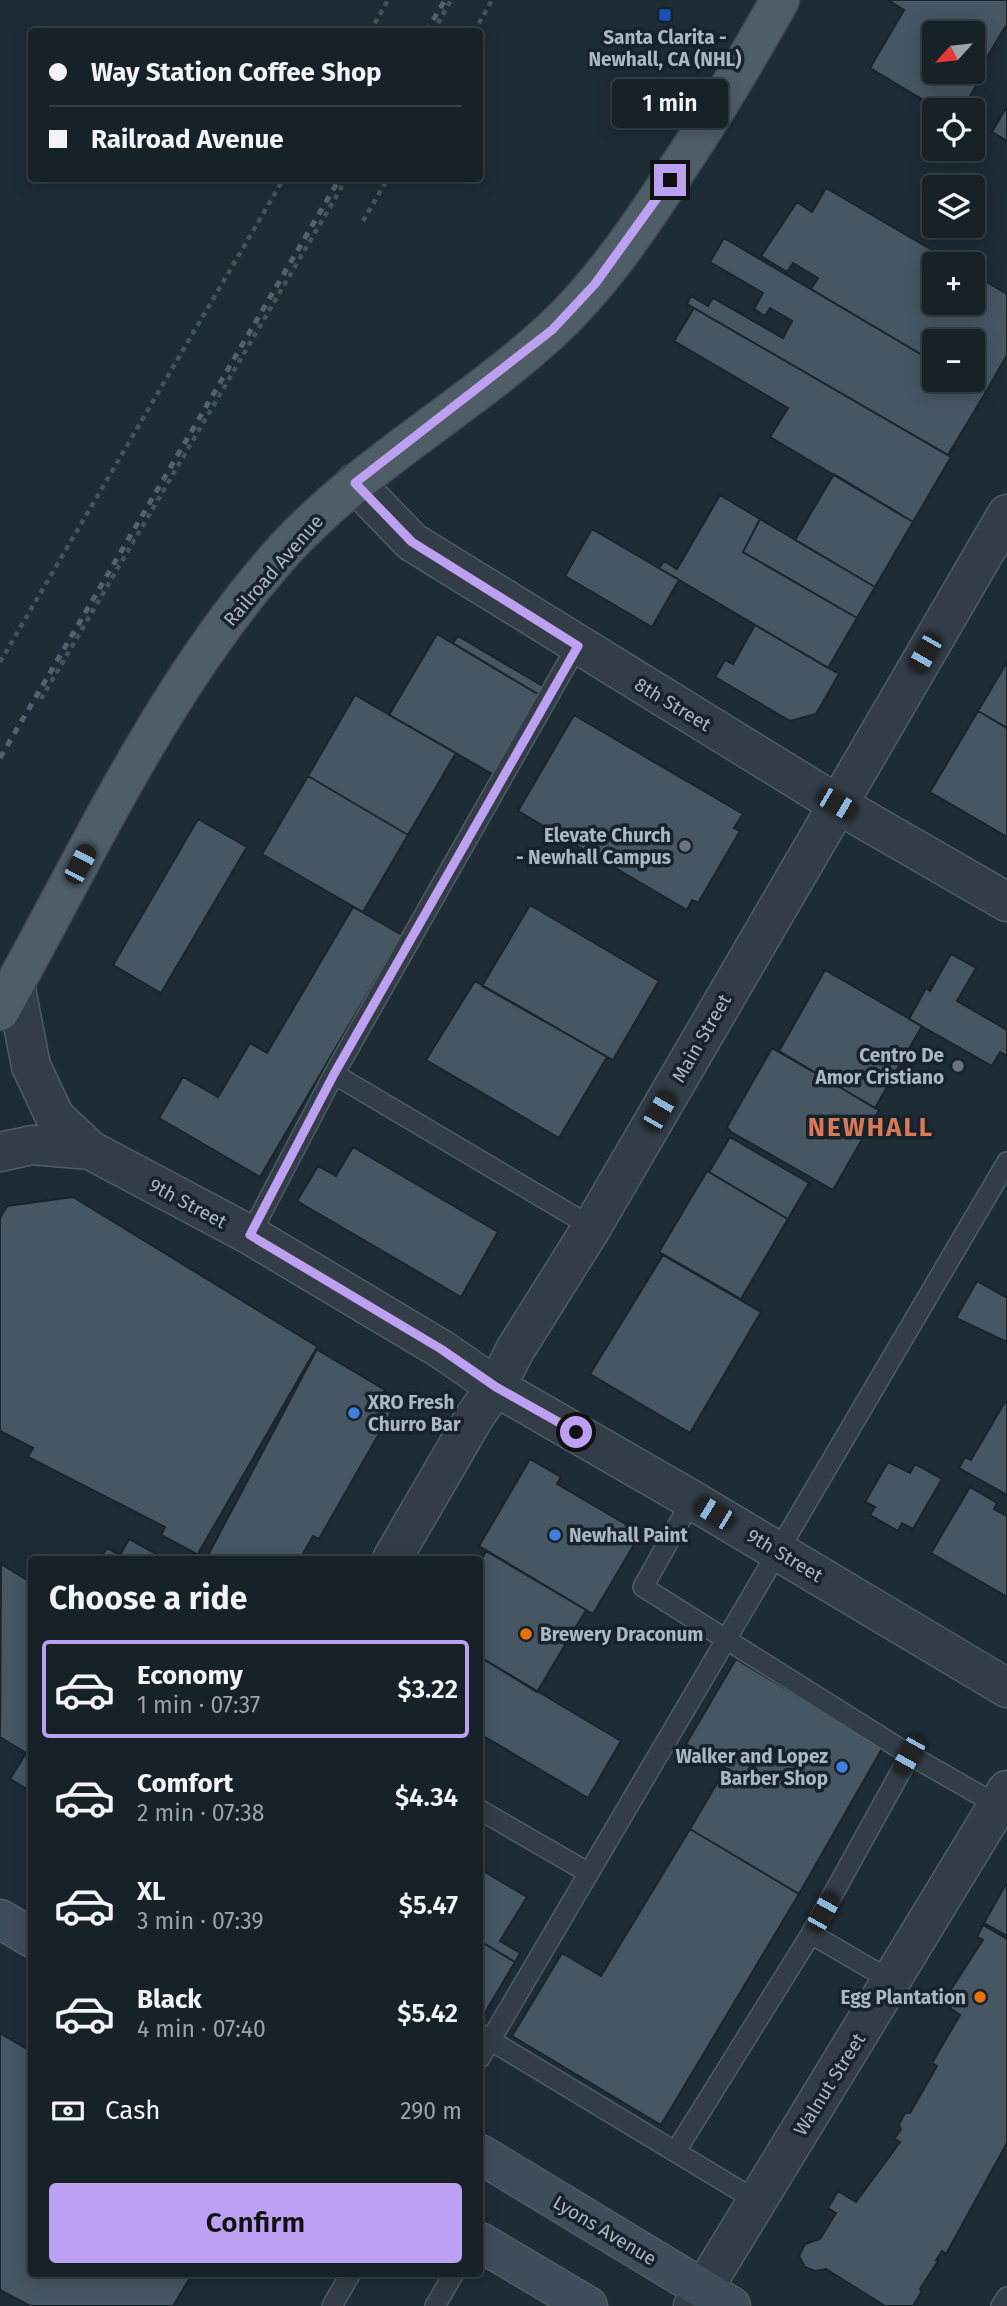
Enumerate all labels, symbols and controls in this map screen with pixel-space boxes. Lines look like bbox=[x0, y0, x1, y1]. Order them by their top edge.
marker: Santa Clarita - Newhall, CA (NHL) bbox=[657, 7, 673, 23]
north arrow bbox=[922, 21, 985, 84]
map controls bbox=[922, 21, 985, 392]
place label: Santa Clarita - Newhall, CA (NHL) bbox=[589, 26, 742, 71]
text: Way Station Coffee Shop bbox=[91, 57, 382, 88]
callout: 1 min bbox=[612, 78, 728, 128]
text: 1 min bbox=[642, 89, 698, 117]
button: locate bbox=[922, 98, 985, 161]
text: Railroad Avenue bbox=[91, 124, 284, 155]
route end bbox=[654, 164, 686, 196]
button: layers bbox=[922, 175, 985, 238]
button: + bbox=[922, 252, 985, 315]
button: − bbox=[922, 329, 985, 392]
street label: Railroad Avenue bbox=[219, 510, 328, 631]
car bbox=[906, 630, 945, 676]
street label: 8th Street bbox=[630, 673, 715, 736]
car bbox=[814, 784, 861, 824]
place label: Elevate Church - Newhall Campus bbox=[516, 824, 671, 869]
marker: Elevate Church - Newhall Campus bbox=[677, 838, 693, 854]
car bbox=[61, 841, 100, 887]
street label: Main Street bbox=[667, 990, 736, 1087]
place label: Centro De Amor Cristiano bbox=[815, 1044, 944, 1089]
marker: Centro De Amor Cristiano bbox=[950, 1058, 966, 1074]
car bbox=[640, 1088, 679, 1134]
district label: NEWHALL bbox=[808, 1112, 934, 1143]
street label: 9th Street bbox=[145, 1173, 231, 1234]
place label: XRO Fresh Churro Bar bbox=[367, 1391, 461, 1436]
marker: XRO Fresh Churro Bar bbox=[346, 1405, 362, 1421]
route start bbox=[560, 1416, 592, 1448]
car bbox=[691, 1493, 738, 1533]
place label: Newhall Paint bbox=[569, 1524, 688, 1547]
street label: 9th Street bbox=[743, 1524, 827, 1587]
marker: Newhall Paint bbox=[547, 1527, 563, 1543]
text: Choose a ride bbox=[49, 1579, 247, 1617]
place label: Brewery Draconum bbox=[540, 1623, 703, 1646]
marker: Brewery Draconum bbox=[518, 1626, 534, 1642]
icon: car bbox=[53, 1658, 116, 1721]
text: Economy bbox=[137, 1660, 243, 1691]
text: $3.22 bbox=[398, 1674, 458, 1705]
text: 1 min · 07:37 bbox=[137, 1691, 260, 1719]
car bbox=[890, 1732, 929, 1778]
place label: Walker and Lopez Barber Shop bbox=[676, 1745, 828, 1790]
marker: Walker and Lopez Barber Shop bbox=[834, 1759, 850, 1775]
icon: car bbox=[53, 1766, 116, 1829]
text: Comfort bbox=[137, 1768, 233, 1799]
text: $4.34 bbox=[395, 1782, 458, 1813]
text: 2 min · 07:38 bbox=[137, 1799, 264, 1827]
icon: car bbox=[53, 1874, 116, 1937]
text: XL bbox=[137, 1876, 165, 1907]
car bbox=[804, 1889, 843, 1935]
text: $5.47 bbox=[399, 1890, 458, 1921]
text: 3 min · 07:39 bbox=[137, 1907, 264, 1935]
icon: car bbox=[53, 1982, 116, 2045]
text: Black bbox=[137, 1984, 202, 2015]
place label: Egg Plantation bbox=[841, 1986, 966, 2009]
marker: Egg Plantation bbox=[972, 1989, 988, 2005]
text: $5.42 bbox=[397, 1998, 458, 2029]
text: 4 min · 07:40 bbox=[137, 2015, 266, 2043]
street label: Walnut Street bbox=[789, 2029, 870, 2140]
icon: cash bbox=[49, 2092, 87, 2130]
text: Cash bbox=[105, 2095, 161, 2126]
text: 290 m bbox=[400, 2097, 462, 2125]
button: Confirm bbox=[49, 2183, 462, 2263]
street label: Lyons Avenue bbox=[549, 2191, 661, 2270]

